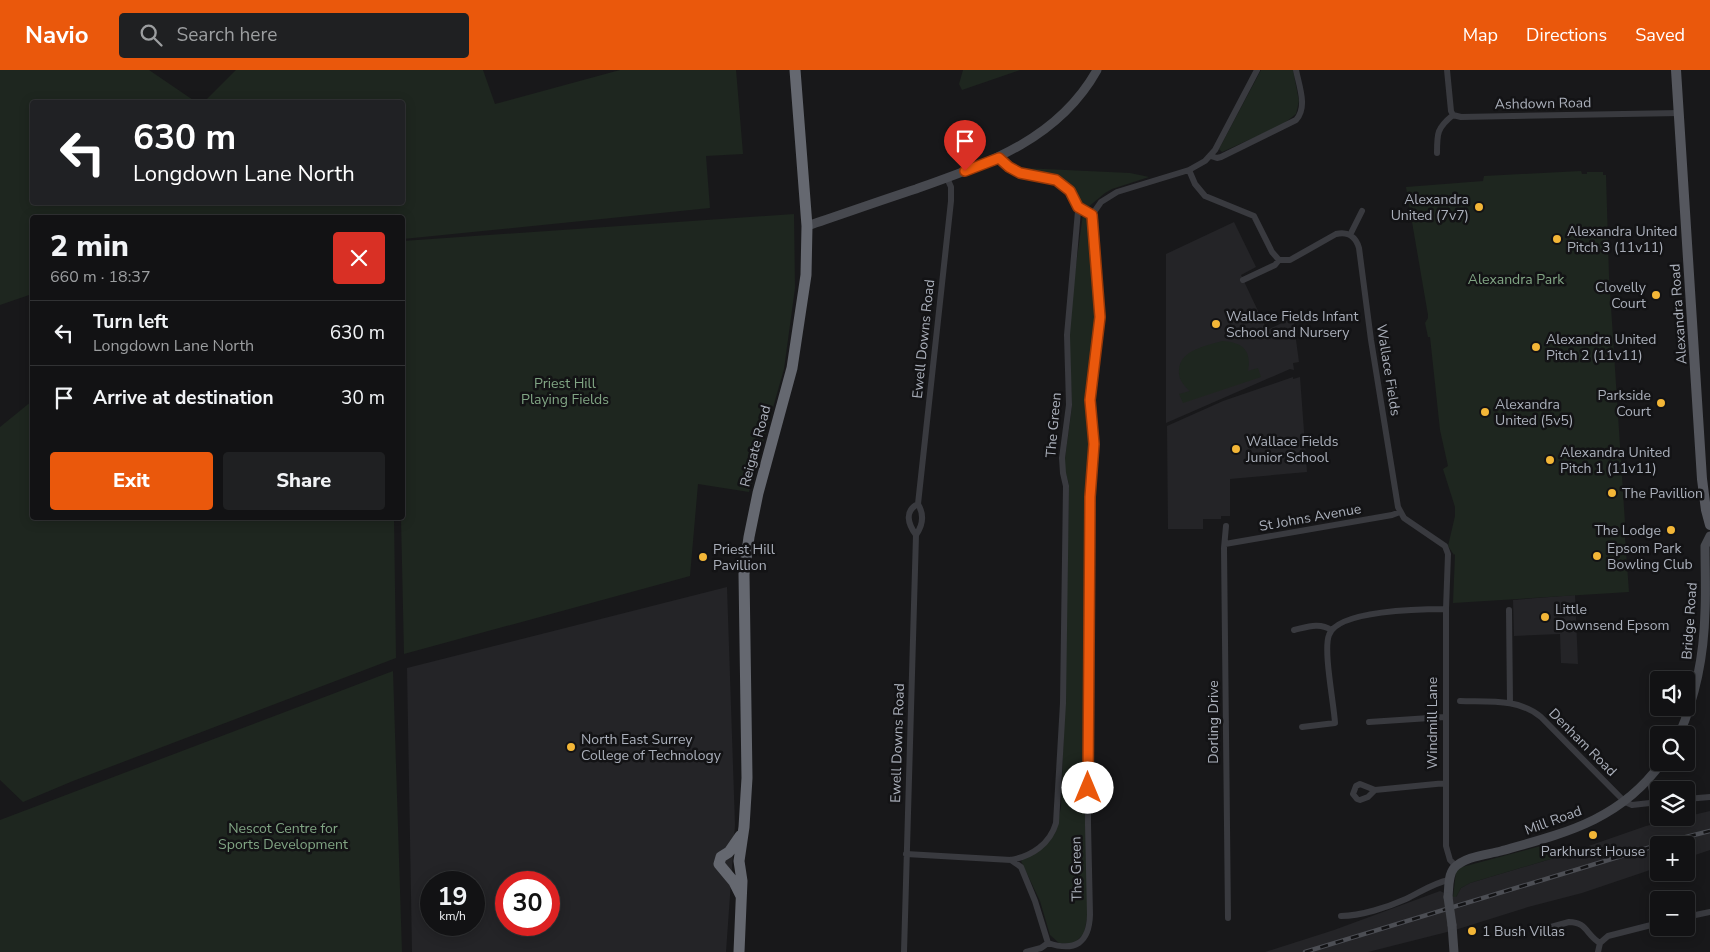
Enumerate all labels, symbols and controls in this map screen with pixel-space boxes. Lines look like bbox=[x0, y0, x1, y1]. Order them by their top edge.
search box bbox=[119, 13, 469, 58]
text: Navio bbox=[25, 19, 89, 51]
icon: search bbox=[137, 21, 165, 49]
text: Search here bbox=[177, 22, 277, 48]
text: Map bbox=[1463, 23, 1498, 47]
text: Directions bbox=[1526, 23, 1607, 47]
text: Saved bbox=[1635, 23, 1685, 47]
street label: Ashdown Road bbox=[1495, 93, 1591, 114]
text: 630 m bbox=[133, 114, 236, 161]
icon: left bbox=[50, 120, 115, 185]
pin bbox=[944, 120, 986, 171]
icon: arrive bbox=[951, 127, 979, 155]
text: Longdown Lane North bbox=[133, 159, 355, 189]
place label: Alexandra United (7v7) bbox=[1391, 190, 1469, 225]
marker: Alexandra United (7v7) bbox=[1473, 201, 1485, 213]
place label: Alexandra United Pitch 3 (11v11) bbox=[1567, 222, 1677, 257]
text: 2 min bbox=[50, 226, 129, 267]
button: close bbox=[333, 232, 385, 284]
marker: Alexandra United Pitch 3 (11v11) bbox=[1551, 233, 1563, 245]
street label: Alexandra Road bbox=[1665, 263, 1691, 365]
text: 660 m · 18:37 bbox=[50, 266, 151, 288]
park label: Alexandra Park bbox=[1468, 270, 1565, 289]
place label: Clovelly Court bbox=[1595, 278, 1647, 313]
street label: Ewell Downs Road bbox=[908, 279, 939, 400]
marker: Clovelly Court bbox=[1650, 289, 1662, 301]
place label: Wallace Fields Infant School and Nursery bbox=[1226, 307, 1359, 342]
text: Turn left bbox=[93, 309, 168, 335]
marker: Wallace Fields Infant School and Nursery bbox=[1210, 318, 1222, 330]
icon: left bbox=[50, 319, 78, 347]
text: 630 m bbox=[330, 320, 385, 346]
street label: Wallace Fields bbox=[1372, 323, 1405, 417]
place label: Alexandra United Pitch 2 (11v11) bbox=[1546, 330, 1656, 365]
text: Longdown Lane North bbox=[93, 335, 254, 357]
marker: Alexandra United Pitch 2 (11v11) bbox=[1530, 341, 1542, 353]
park label: Priest Hill Playing Fields bbox=[521, 374, 609, 409]
icon: arrive bbox=[50, 384, 78, 412]
text: Arrive at destination bbox=[93, 385, 274, 411]
text: 30 m bbox=[341, 385, 385, 411]
place label: Parkside Court bbox=[1598, 386, 1651, 421]
street label: The Green bbox=[1041, 392, 1066, 458]
place label: Alexandra United (5v5) bbox=[1495, 395, 1573, 430]
marker: Parkside Court bbox=[1655, 397, 1667, 409]
street label: Reigate Road bbox=[735, 403, 776, 489]
marker: Alexandra United (5v5) bbox=[1479, 406, 1491, 418]
place label: Wallace Fields Junior School bbox=[1245, 432, 1339, 467]
marker: Wallace Fields Junior School bbox=[1230, 443, 1242, 455]
place label: Alexandra United Pitch 1 (11v11) bbox=[1560, 443, 1670, 478]
button: Exit bbox=[50, 452, 213, 510]
button: Share bbox=[223, 452, 385, 510]
marker: Alexandra United Pitch 1 (11v11) bbox=[1544, 454, 1556, 466]
place label: The Pavillion bbox=[1622, 484, 1703, 503]
marker: The Pavillion bbox=[1606, 487, 1618, 499]
street label: St Johns Avenue bbox=[1258, 499, 1363, 536]
place label: The Lodge bbox=[1594, 521, 1661, 540]
marker: The Lodge bbox=[1665, 524, 1677, 536]
place label: Epsom Park Bowling Club bbox=[1607, 539, 1693, 574]
place label: Priest Hill Pavillion bbox=[713, 540, 776, 575]
marker: Epsom Park Bowling Club bbox=[1591, 550, 1603, 562]
marker: Priest Hill Pavillion bbox=[697, 551, 709, 563]
street label: Bridge Road bbox=[1677, 582, 1702, 660]
place label: Little Downsend Epsom bbox=[1555, 600, 1670, 635]
marker: Little Downsend Epsom bbox=[1539, 611, 1551, 623]
map controls bbox=[1650, 671, 1695, 936]
button: sound bbox=[1650, 671, 1695, 716]
street label: Windmill Lane bbox=[1423, 677, 1442, 769]
street label: Dorling Drive bbox=[1204, 680, 1223, 764]
street label: Ewell Downs Road bbox=[886, 683, 909, 803]
street label: Denham Road bbox=[1544, 704, 1621, 781]
button: search bbox=[1650, 726, 1695, 771]
place label: North East Surrey College of Technology bbox=[581, 730, 722, 765]
marker: North East Surrey College of Technology bbox=[565, 741, 577, 753]
position arrow bbox=[1061, 761, 1113, 813]
button: layers bbox=[1650, 781, 1695, 826]
street label: Mill Road bbox=[1522, 801, 1584, 840]
park label: Nescot Centre for Sports Development bbox=[218, 819, 348, 854]
marker: Parkhurst House bbox=[1587, 829, 1599, 841]
street label: The Green bbox=[1066, 836, 1087, 902]
button: + bbox=[1650, 836, 1695, 881]
place label: Parkhurst House bbox=[1541, 842, 1645, 861]
speed limit sign: 30 bbox=[495, 871, 560, 936]
text: 19 bbox=[437, 880, 468, 914]
button: − bbox=[1650, 891, 1695, 936]
text: km/h bbox=[439, 908, 466, 924]
place label: 1 Bush Villas bbox=[1482, 922, 1565, 941]
marker: 1 Bush Villas bbox=[1466, 925, 1478, 937]

